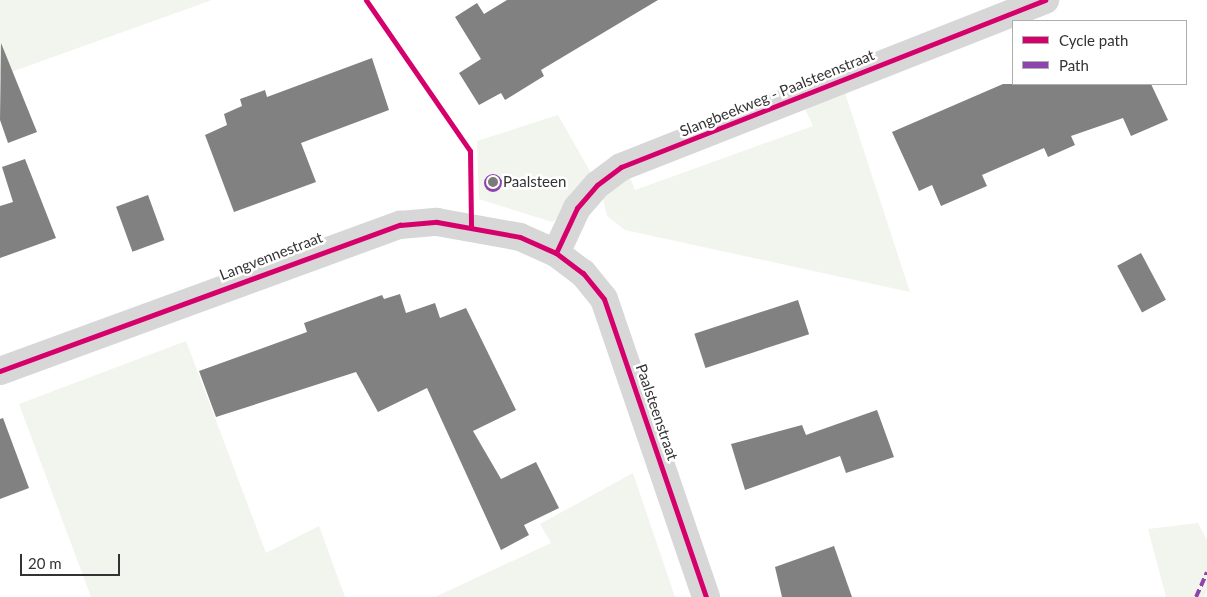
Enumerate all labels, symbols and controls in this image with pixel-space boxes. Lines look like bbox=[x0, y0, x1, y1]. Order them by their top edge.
legend bbox=[1012, 20, 1187, 85]
text: Cycle path bbox=[1059, 31, 1128, 49]
street label: Slangbeekweg - Paalsteenstraat bbox=[677, 46, 877, 140]
text: Path bbox=[1059, 56, 1089, 74]
place label: Paalsteen bbox=[503, 173, 566, 191]
marker: Paalsteen bbox=[487, 176, 499, 188]
street label: Langvennestraat bbox=[217, 228, 325, 284]
street label: Paalsteenstraat bbox=[632, 361, 682, 463]
scale bar bbox=[22, 544, 122, 576]
text: 20 m bbox=[28, 554, 62, 572]

